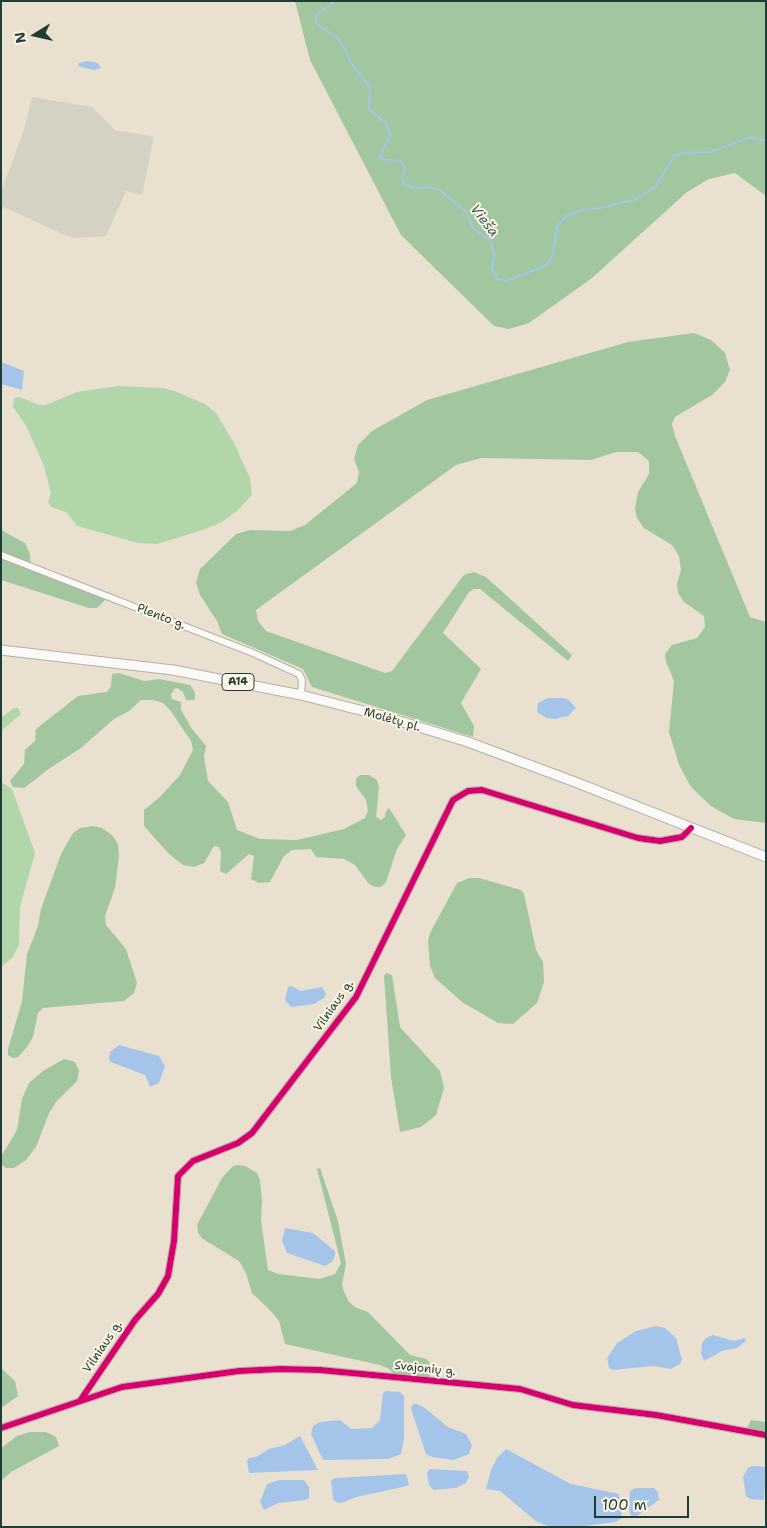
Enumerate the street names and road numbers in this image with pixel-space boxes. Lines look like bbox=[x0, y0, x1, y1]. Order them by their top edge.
street label: Plento g. bbox=[135, 601, 187, 633]
road number: A14 bbox=[222, 674, 254, 690]
street label: Molėtų pl. bbox=[362, 705, 422, 735]
street label: Vilniaus g. bbox=[311, 977, 357, 1035]
street label: Vilniaus g. bbox=[80, 1318, 126, 1376]
street label: Svajonių g. bbox=[394, 1359, 456, 1379]

